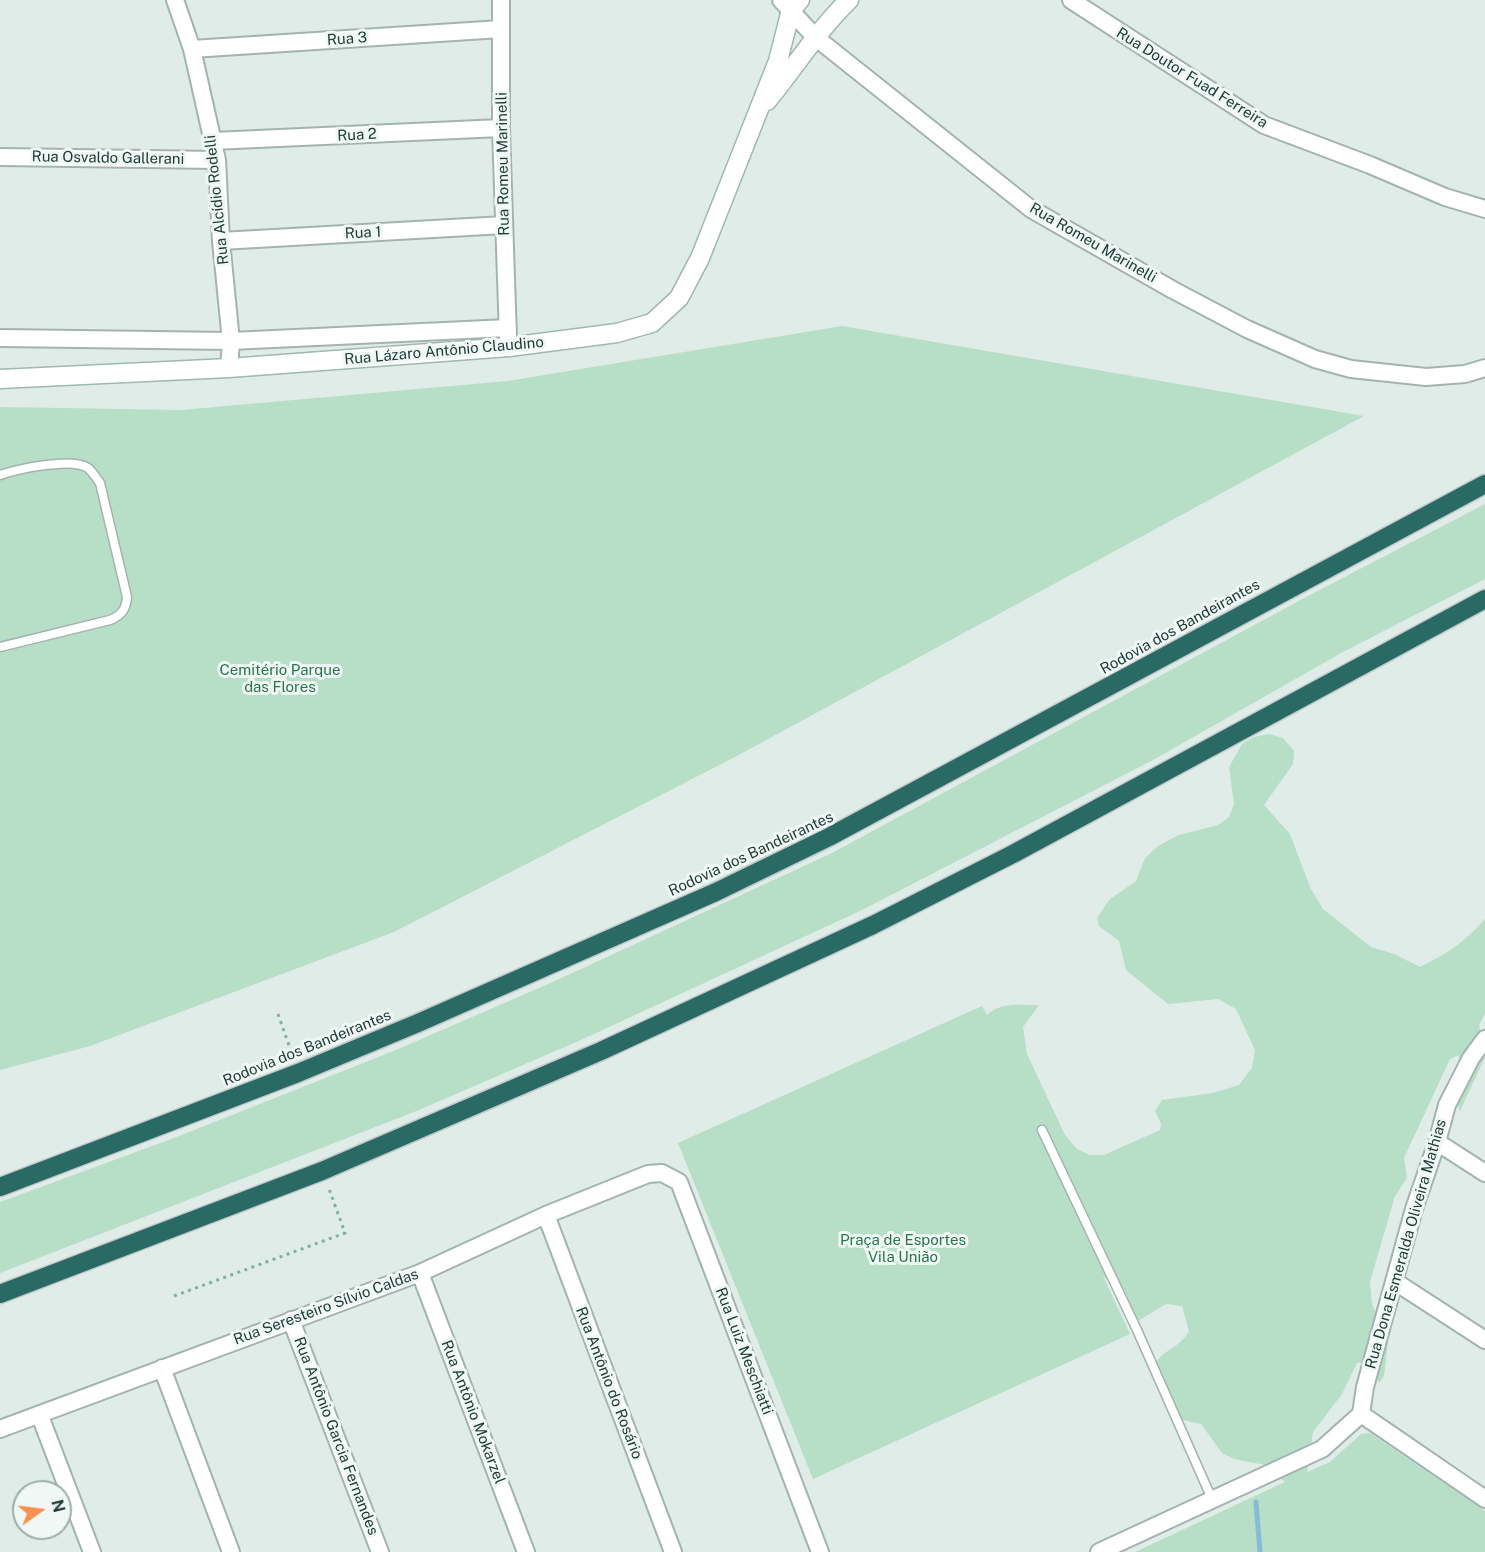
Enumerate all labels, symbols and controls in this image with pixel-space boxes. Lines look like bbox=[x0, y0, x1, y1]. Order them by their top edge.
street label: Rua Doutor Fuad Ferreira bbox=[1113, 24, 1271, 132]
street label: Rua 3 bbox=[326, 29, 368, 49]
street label: Rua Romeu Marinelli bbox=[493, 92, 513, 236]
street label: Rua 2 bbox=[337, 125, 377, 145]
street label: Rua Alcídio Rodelli bbox=[201, 134, 233, 266]
street label: Rua Osvaldo Gallerani bbox=[32, 148, 184, 168]
street label: Rua Romeu Marinelli bbox=[1026, 199, 1160, 287]
street label: Rua 1 bbox=[344, 223, 382, 243]
street label: Rua Lázaro Antônio Claudino bbox=[343, 333, 545, 369]
street label: Rodovia dos Bandeirantes bbox=[1097, 576, 1263, 678]
park label: Cemitério Parque das Flores bbox=[220, 661, 340, 696]
street label: Rodovia dos Bandeirantes bbox=[666, 808, 836, 900]
street label: Rodovia dos Bandeirantes bbox=[220, 1006, 394, 1090]
street label: Rua Dona Esmeralda Oliveira Mathias bbox=[1362, 1117, 1450, 1371]
park label: Praça de Esportes Vila União bbox=[840, 1231, 966, 1266]
street label: Rua Seresteiro Sílvio Caldas bbox=[231, 1265, 421, 1349]
street label: Rua Luiz Meschiatti bbox=[711, 1285, 777, 1417]
street label: Rua Antônio do Rosário bbox=[572, 1304, 646, 1462]
street label: Rua Antônio Garcia Fernandes bbox=[290, 1334, 382, 1538]
street label: Rua Antônio Mokarzel bbox=[437, 1338, 509, 1486]
north arrow bbox=[12, 1480, 72, 1540]
text: N bbox=[47, 1498, 69, 1514]

